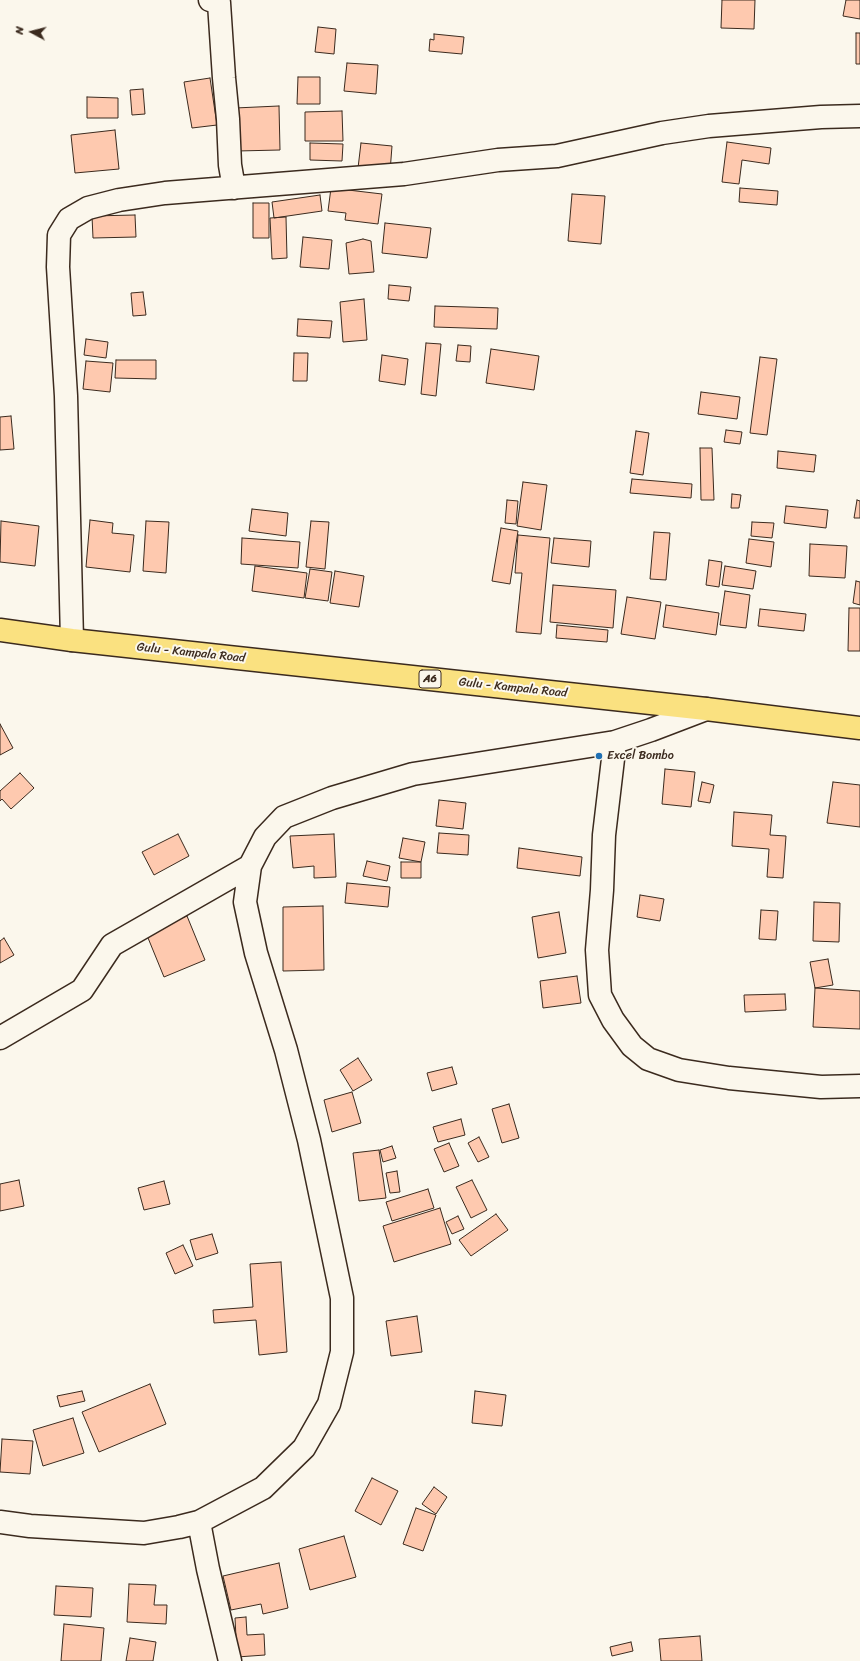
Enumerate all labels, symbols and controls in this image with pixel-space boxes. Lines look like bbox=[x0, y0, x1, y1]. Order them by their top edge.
north arrow bbox=[12, 12, 52, 52]
text: N bbox=[10, 26, 29, 35]
street label: Gulu - Kampala Road bbox=[136, 640, 246, 666]
road number: A6 bbox=[419, 670, 441, 688]
street label: Gulu - Kampala Road bbox=[458, 675, 568, 701]
place label: Excel Bombo bbox=[607, 749, 674, 763]
marker: Excel Bombo bbox=[594, 751, 604, 761]

